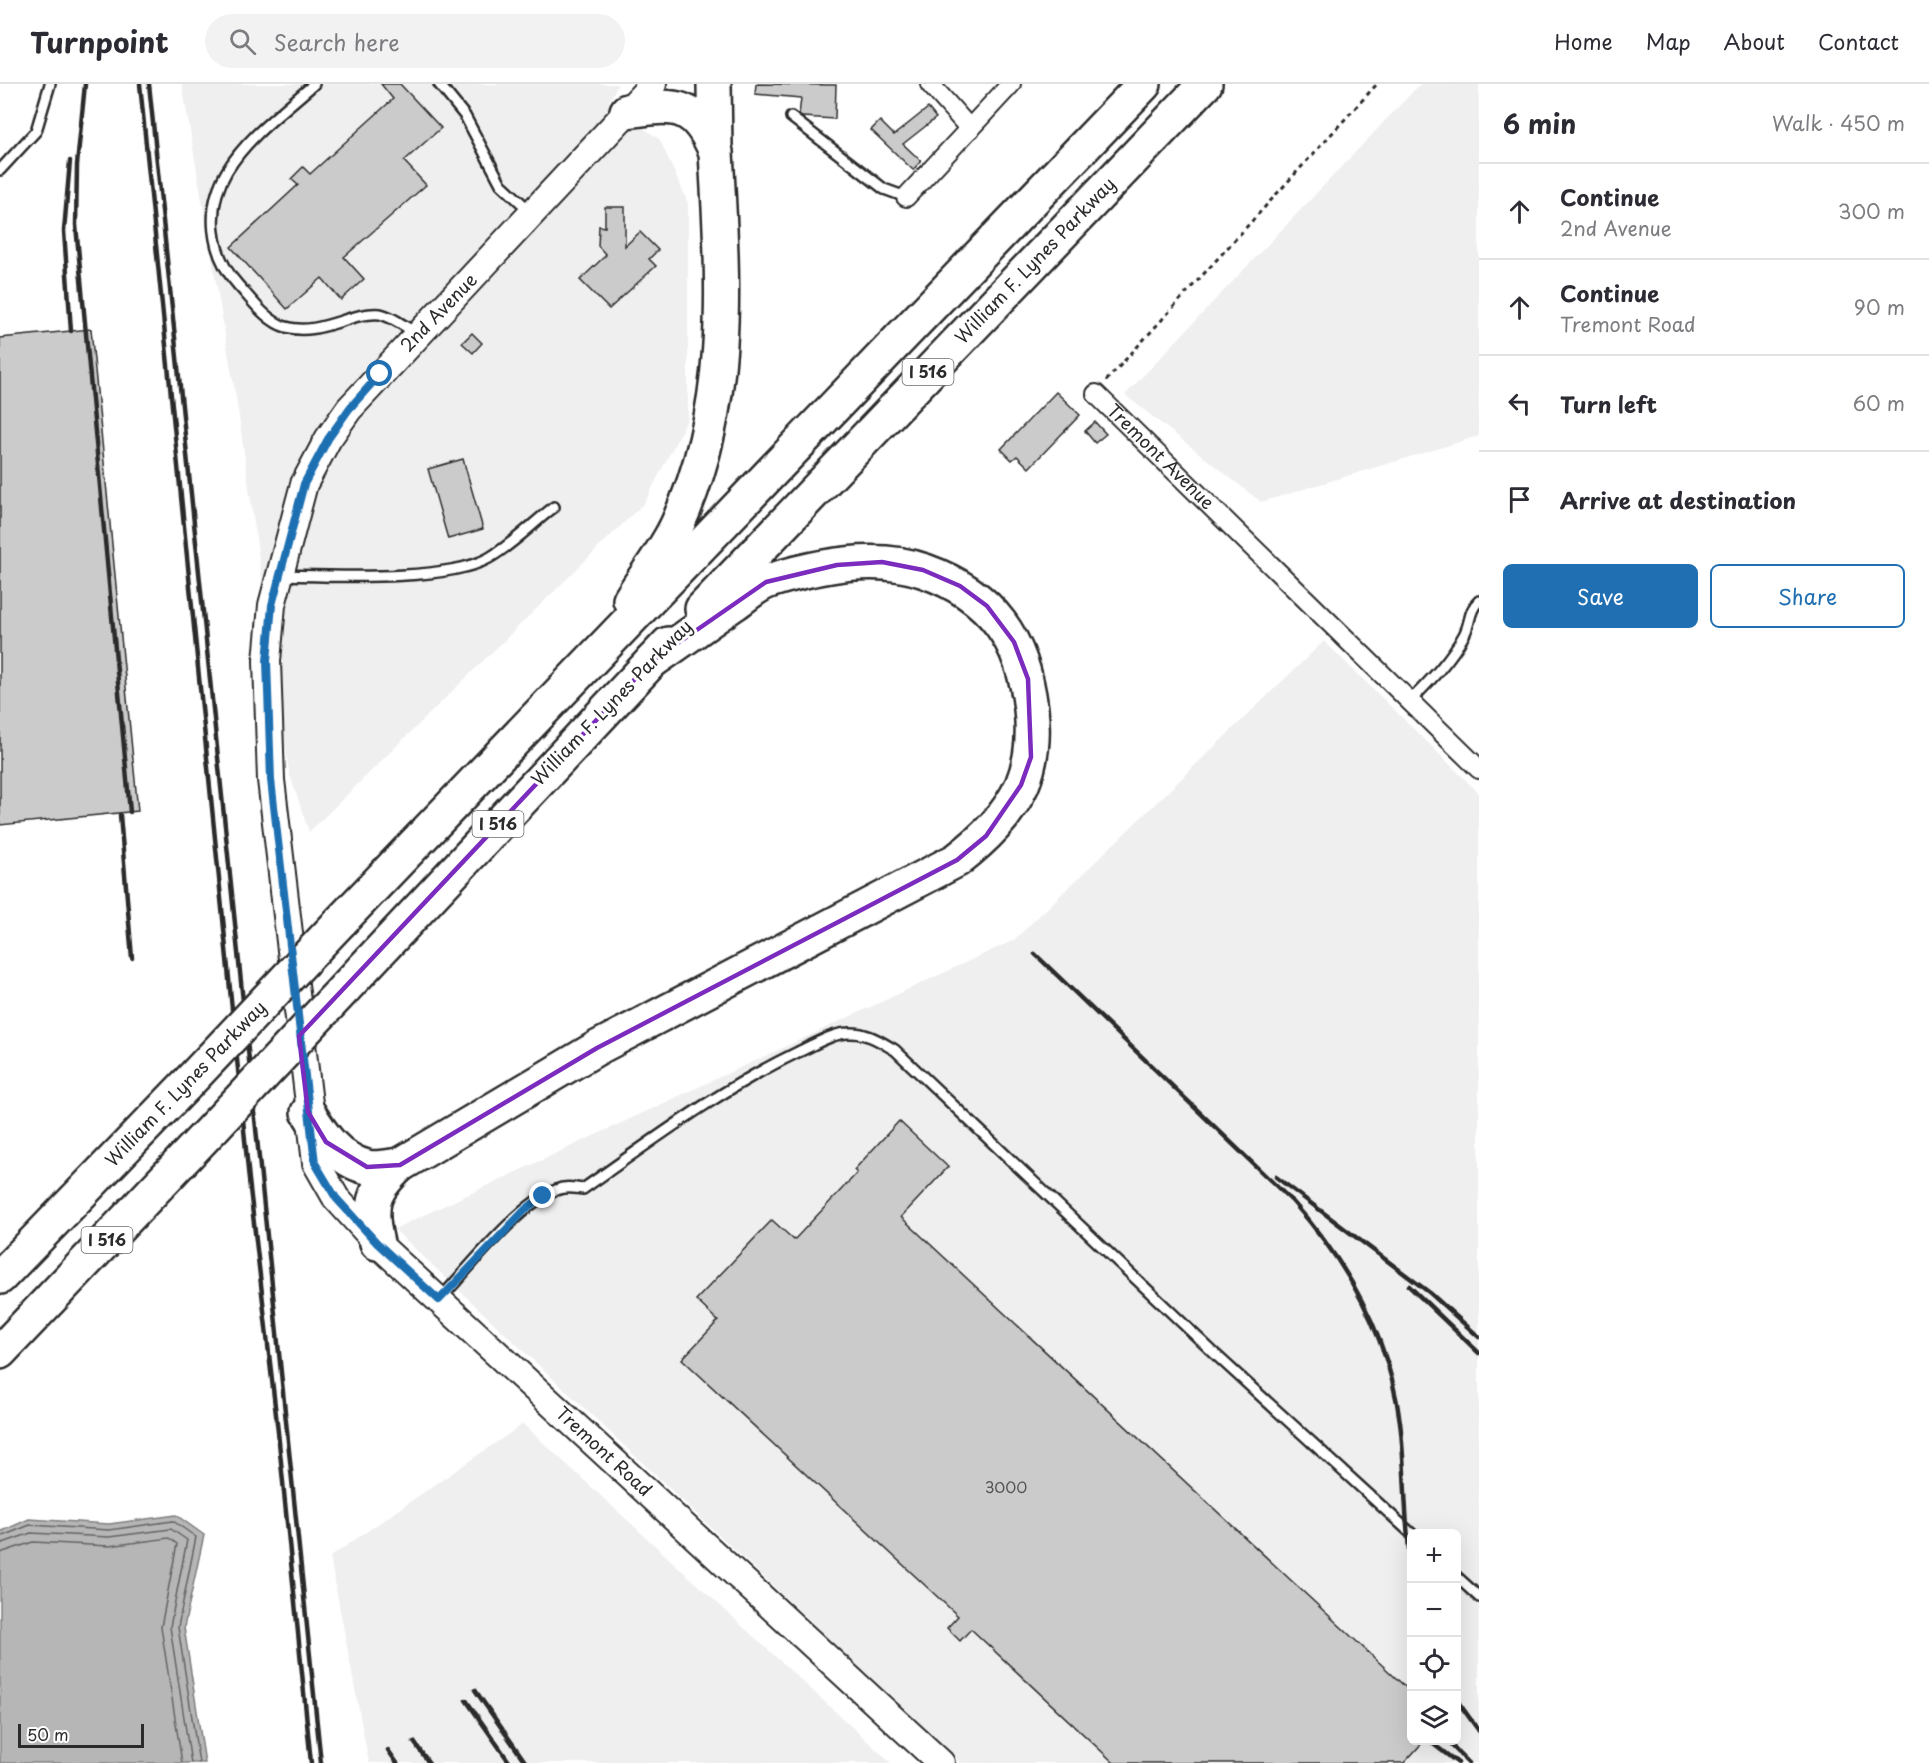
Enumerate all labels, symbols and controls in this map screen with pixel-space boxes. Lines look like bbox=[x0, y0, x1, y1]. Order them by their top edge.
search box bbox=[205, 14, 625, 68]
text: Turnpoint bbox=[30, 20, 169, 63]
icon: search bbox=[226, 25, 259, 58]
text: Search here bbox=[274, 25, 400, 58]
text: Home bbox=[1554, 25, 1613, 57]
text: Map bbox=[1646, 25, 1691, 57]
text: About bbox=[1724, 25, 1785, 57]
text: Contact bbox=[1818, 25, 1899, 57]
text: 6 min bbox=[1503, 104, 1576, 143]
text: Walk · 450 m bbox=[1772, 108, 1905, 138]
street label: William F. Lynes Parkway bbox=[948, 170, 1121, 349]
text: Continue bbox=[1560, 180, 1659, 213]
icon: ahead bbox=[1503, 195, 1536, 228]
text: 300 m bbox=[1838, 196, 1905, 226]
text: 2nd Avenue bbox=[1560, 213, 1672, 243]
street label: 2nd Avenue bbox=[393, 266, 483, 357]
text: Continue bbox=[1560, 276, 1659, 309]
icon: ahead bbox=[1503, 291, 1536, 324]
text: 90 m bbox=[1854, 292, 1905, 322]
text: Tremont Road bbox=[1560, 309, 1696, 339]
road number: I 516 bbox=[902, 359, 954, 385]
route start bbox=[366, 360, 392, 386]
icon: left bbox=[1503, 387, 1536, 420]
text: Turn left bbox=[1560, 387, 1657, 420]
text: 60 m bbox=[1853, 388, 1905, 418]
street label: Tremont Avenue bbox=[1102, 397, 1221, 515]
icon: arrive bbox=[1503, 483, 1536, 516]
text: Arrive at destination bbox=[1560, 483, 1796, 516]
button: Save bbox=[1503, 564, 1698, 628]
button: Share bbox=[1710, 564, 1905, 628]
street label: William F. Lynes Parkway bbox=[524, 613, 698, 791]
road number: I 516 bbox=[472, 811, 524, 837]
street label: William F. Lynes Parkway bbox=[98, 994, 272, 1172]
route end bbox=[529, 1182, 555, 1208]
road number: I 516 bbox=[82, 1227, 132, 1253]
street label: Tremont Road bbox=[550, 1399, 659, 1502]
house number: 3000 bbox=[985, 1475, 1027, 1498]
map controls bbox=[1407, 1529, 1461, 1745]
button: + bbox=[1407, 1529, 1461, 1583]
button: − bbox=[1407, 1583, 1461, 1637]
button: locate bbox=[1407, 1637, 1461, 1691]
button: layers bbox=[1407, 1691, 1461, 1745]
scale bar bbox=[18, 1721, 144, 1748]
text: 50 m bbox=[27, 1722, 68, 1746]

